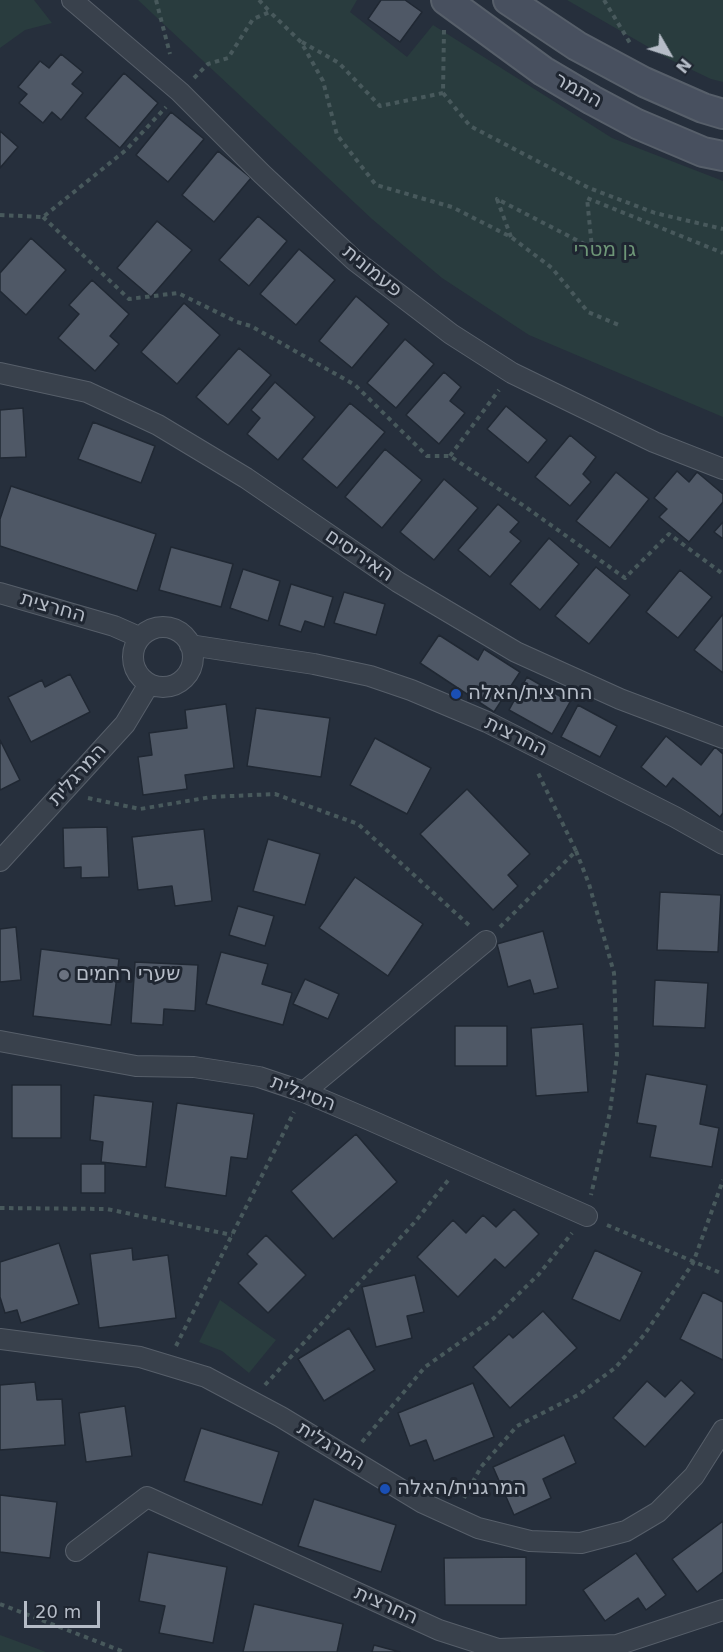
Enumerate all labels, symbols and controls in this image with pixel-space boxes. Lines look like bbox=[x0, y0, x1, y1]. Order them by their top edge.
north arrow bbox=[639, 24, 699, 84]
text: N bbox=[672, 54, 695, 77]
street label: התמר bbox=[550, 68, 606, 114]
park label: גן מטרי bbox=[574, 239, 636, 263]
street label: פעמונית bbox=[337, 241, 407, 303]
street label: האיריסים bbox=[320, 524, 398, 588]
street label: החרצית bbox=[18, 587, 88, 629]
place label: החרצית/האלה bbox=[468, 682, 593, 706]
marker: החרצית/האלה bbox=[449, 687, 463, 701]
street label: החרצית bbox=[481, 712, 551, 762]
street label: המרגלית bbox=[44, 739, 112, 811]
place label: שערי רחמים bbox=[76, 963, 180, 987]
marker: שערי רחמים bbox=[57, 968, 71, 982]
street label: הסיגלית bbox=[267, 1071, 339, 1117]
street label: המרגלית bbox=[293, 1417, 369, 1477]
place label: המרגנית/האלה bbox=[397, 1477, 526, 1501]
marker: המרגנית/האלה bbox=[378, 1482, 392, 1496]
street label: החרצית bbox=[351, 1581, 421, 1631]
scale bar bbox=[27, 1589, 104, 1627]
text: 20 m bbox=[35, 1601, 81, 1622]

